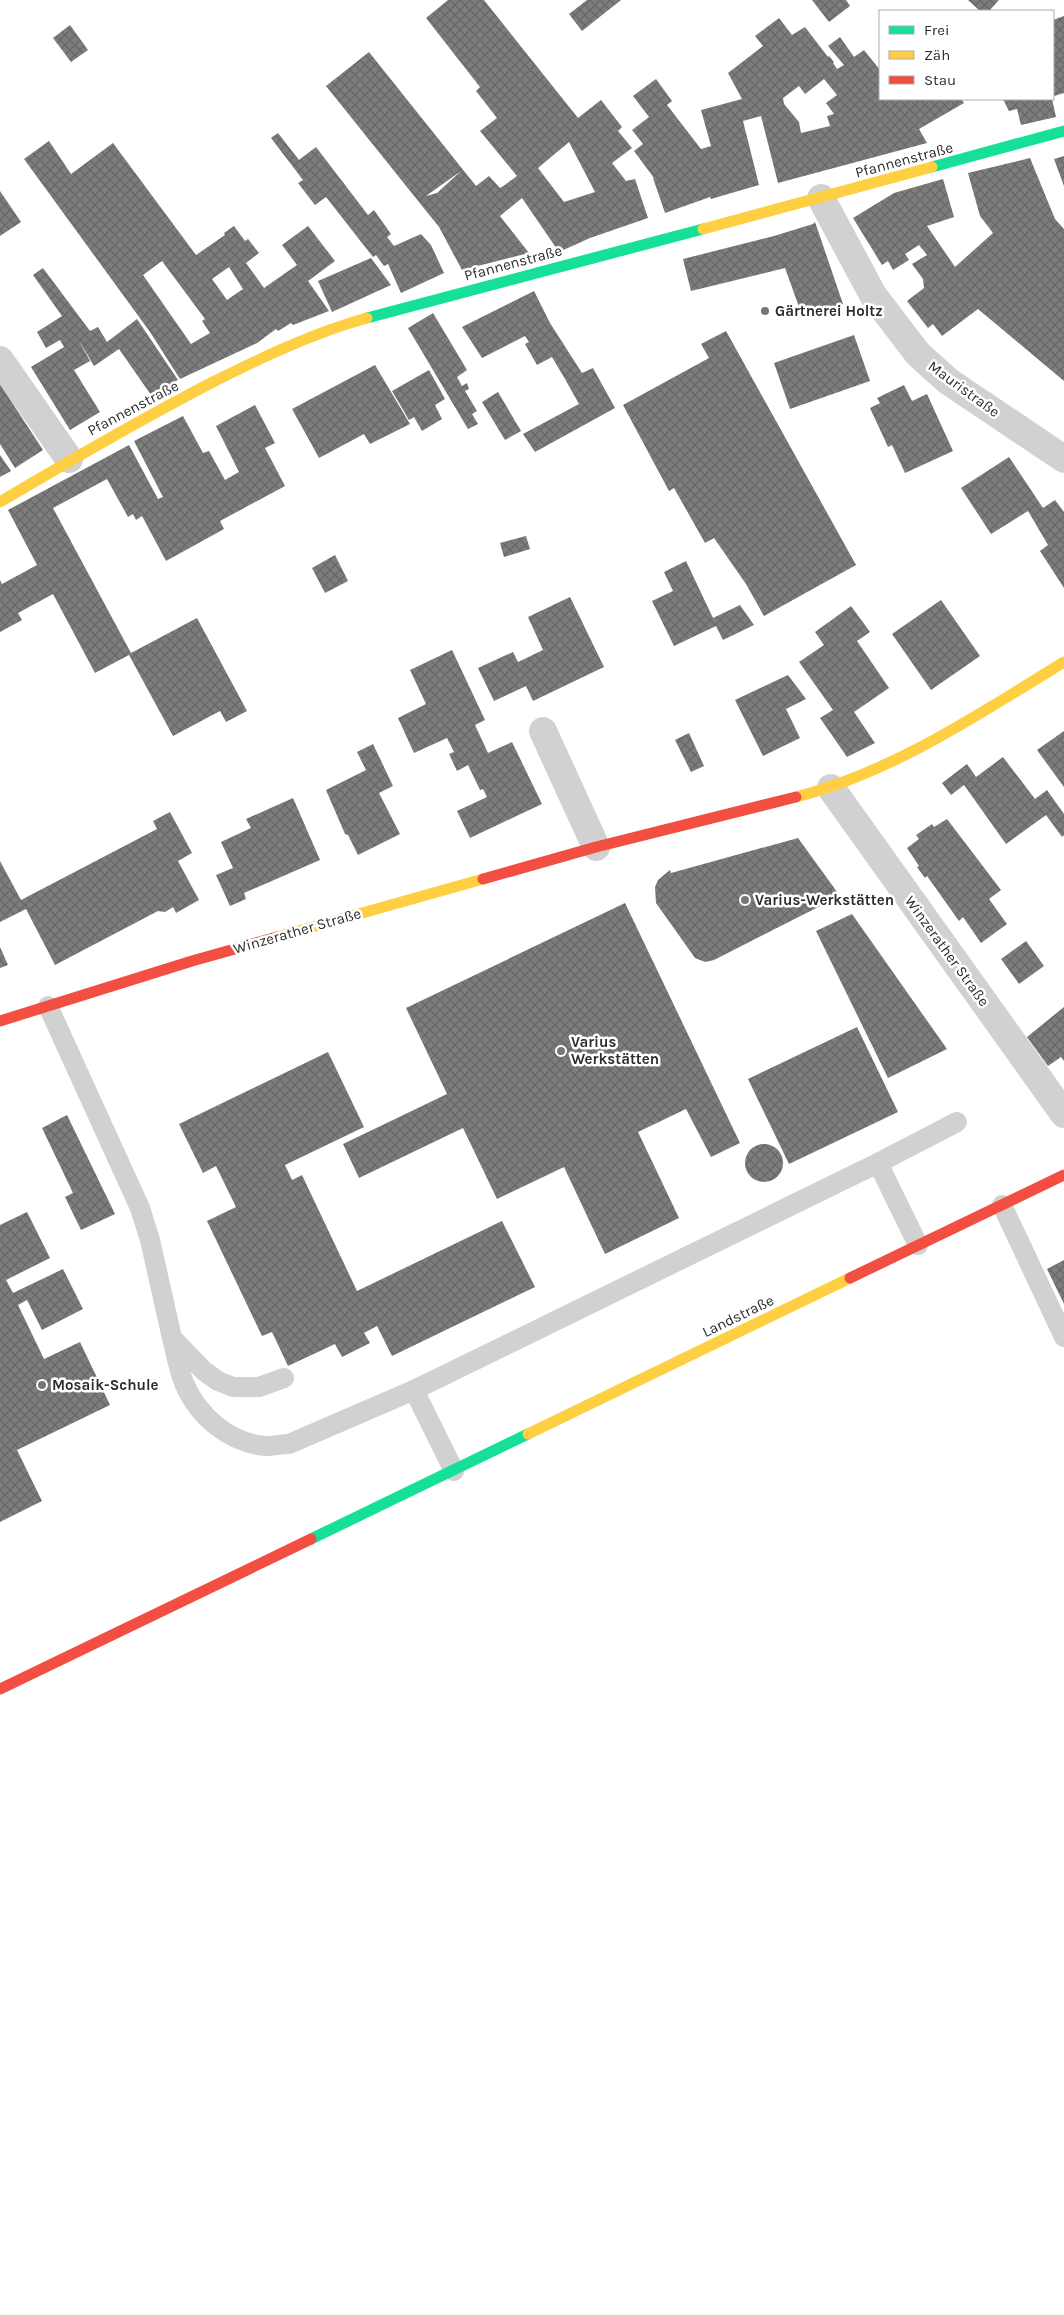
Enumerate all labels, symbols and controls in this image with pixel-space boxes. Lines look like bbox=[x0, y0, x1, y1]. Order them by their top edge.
legend bbox=[879, 10, 1054, 100]
text: Frei bbox=[924, 21, 949, 39]
text: Zäh bbox=[924, 46, 950, 64]
text: Stau bbox=[924, 71, 956, 89]
street label: Pfannenstraße bbox=[853, 138, 955, 182]
street label: Pfannenstraße bbox=[462, 241, 564, 285]
place label: Gärtnerei Holtz bbox=[775, 302, 883, 320]
marker: Gärtnerei Holtz bbox=[759, 305, 771, 317]
street label: Mauristraße bbox=[925, 357, 1003, 421]
street label: Pfannenstraße bbox=[84, 376, 182, 440]
place label: Varius-Werkstätten bbox=[755, 891, 894, 909]
street label: Winzerather Straße bbox=[901, 892, 993, 1010]
marker: Varius-Werkstätten bbox=[739, 894, 751, 906]
street label: Winzerather Straße bbox=[231, 904, 363, 958]
place label: Varius Werkstätten bbox=[571, 1033, 659, 1068]
marker: Varius Werkstätten bbox=[555, 1045, 567, 1057]
street label: Landstraße bbox=[699, 1291, 777, 1341]
place label: Mosaik-Schule bbox=[52, 1376, 159, 1394]
marker: Mosaik-Schule bbox=[36, 1379, 48, 1391]

